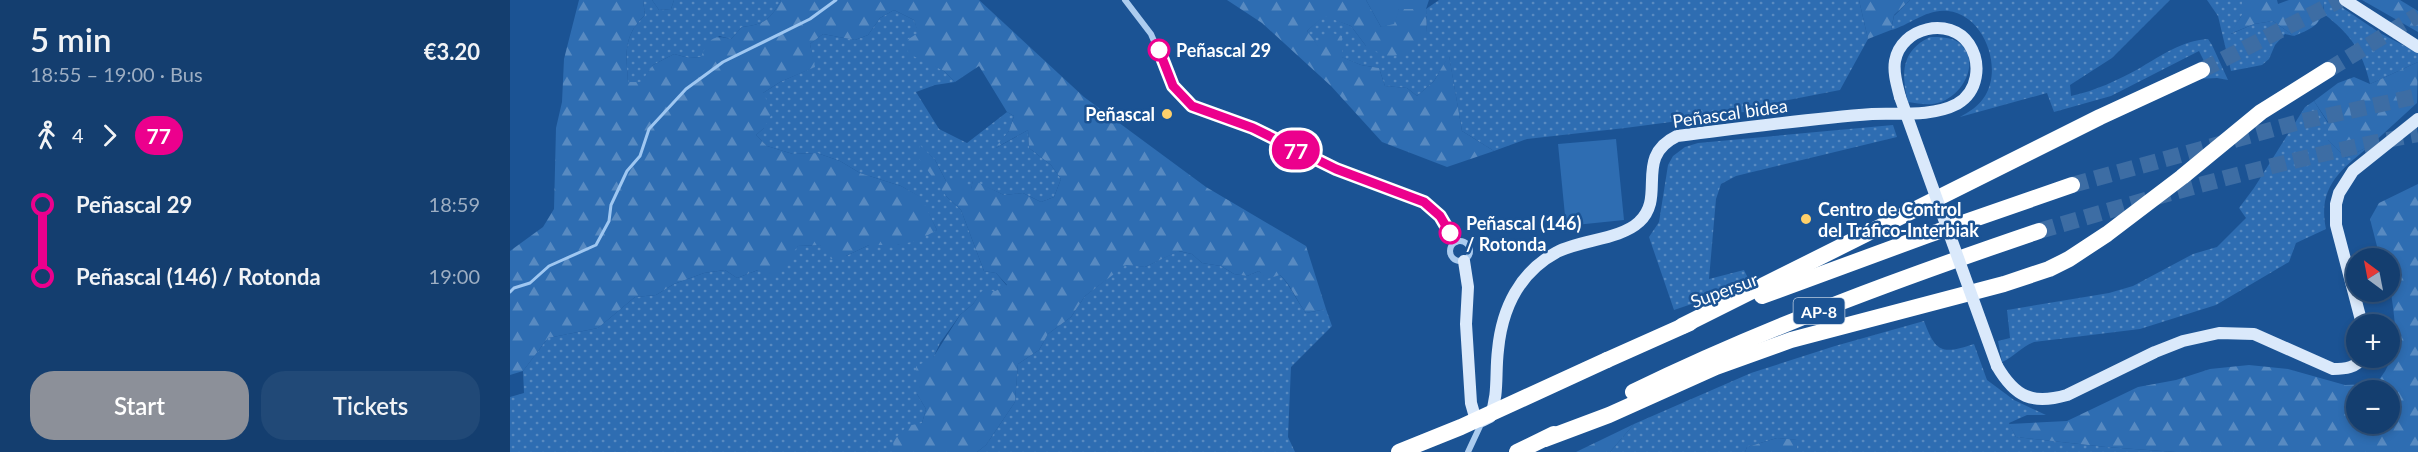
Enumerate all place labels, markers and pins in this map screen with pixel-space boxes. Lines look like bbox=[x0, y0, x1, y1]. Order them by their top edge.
marker: Peñascal 29 bbox=[1148, 39, 1170, 61]
place label: Peñascal 29 bbox=[1176, 39, 1271, 61]
place label: Peñascal bbox=[1085, 103, 1155, 125]
marker: Peñascal bbox=[1160, 107, 1174, 121]
place label: Centro de Control del Tráfico-Interbiak bbox=[1818, 198, 1979, 241]
place label: Peñascal (146) / Rotonda bbox=[1466, 212, 1581, 255]
marker: Centro de Control del Tráfico-Interbiak bbox=[1799, 212, 1813, 226]
marker: Peñascal (146) / Rotonda bbox=[1439, 222, 1461, 244]

